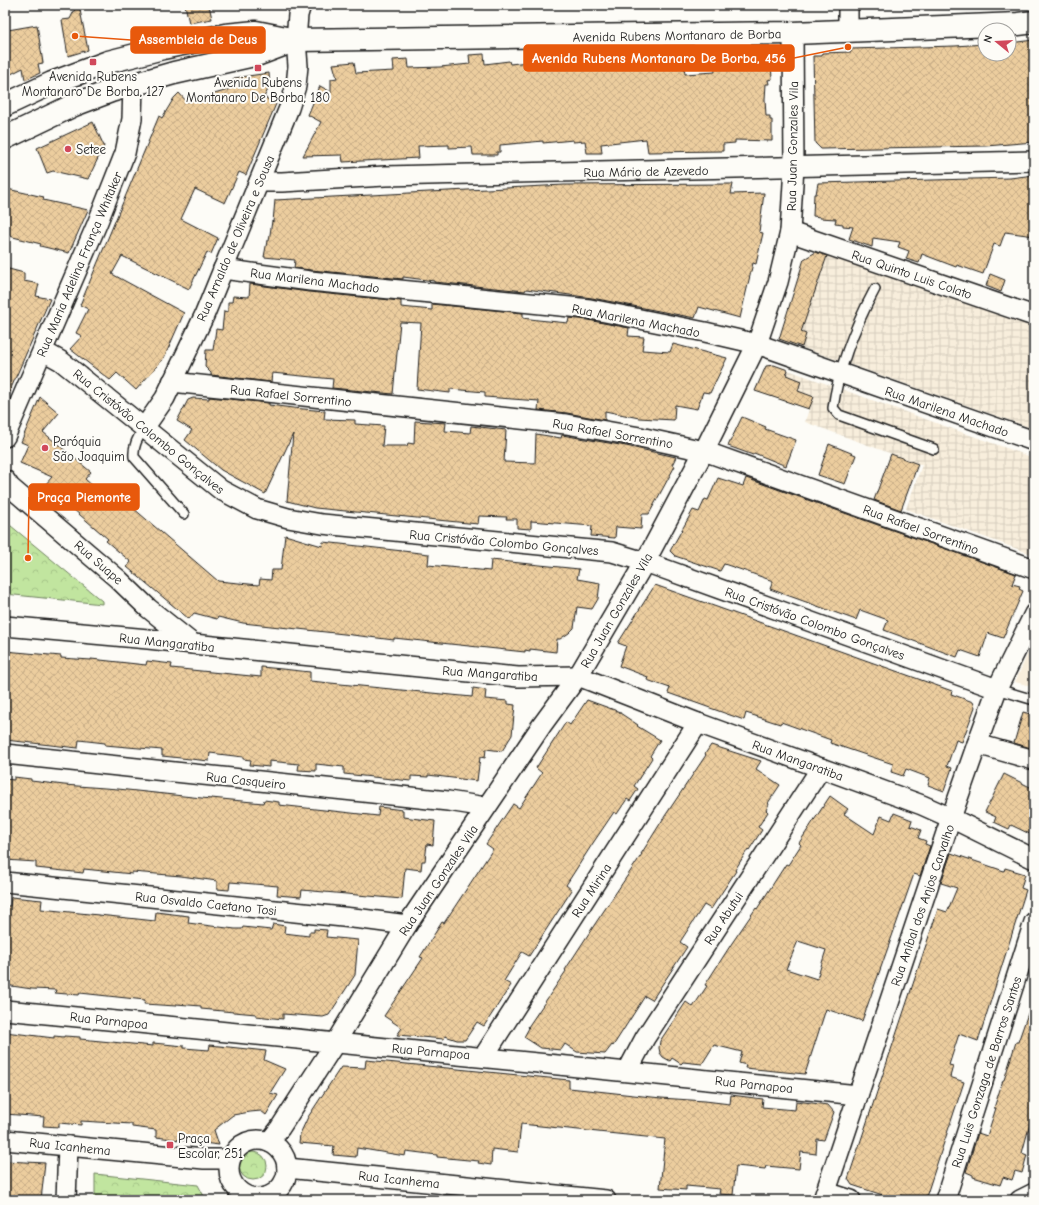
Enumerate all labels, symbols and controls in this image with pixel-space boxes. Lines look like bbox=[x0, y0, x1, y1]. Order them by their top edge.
north arrow bbox=[977, 22, 1017, 62]
street label: Avenida Rubens Montanaro de Borba bbox=[573, 26, 781, 45]
callout: Assembleia de Deus bbox=[131, 27, 265, 53]
text: Assembleia de Deus bbox=[139, 31, 257, 48]
text: N bbox=[981, 34, 995, 44]
callout: Avenida Rubens Montanaro De Borba, 456 bbox=[524, 45, 794, 71]
text: Avenida Rubens Montanaro De Borba, 456 bbox=[532, 50, 786, 67]
marker: Avenida Rubens Montanaro De Borba, 127 bbox=[88, 57, 98, 67]
marker: Avenida Rubens Montanaro De Borba, 180 bbox=[253, 63, 263, 73]
place label: Avenida Rubens Montanaro De Borba, 127 bbox=[22, 69, 164, 99]
place label: Avenida Rubens Montanaro De Borba, 180 bbox=[186, 75, 330, 105]
street label: Rua Juan Gonzales Vila bbox=[784, 81, 801, 211]
place label: Setee bbox=[76, 142, 107, 157]
marker: Setee bbox=[63, 144, 73, 154]
street label: Rua Arnaldo de Oliveira e Sousa bbox=[194, 153, 277, 324]
street label: Rua Mário de Azevedo bbox=[583, 163, 709, 180]
street label: Rua Maria Adelina França Whitaker bbox=[34, 169, 126, 359]
street label: Rua Quinto Luis Colato bbox=[850, 247, 974, 302]
street label: Rua Marilena Machado bbox=[249, 265, 381, 296]
street label: Rua Marilena Machado bbox=[571, 301, 701, 340]
street label: Rua Cristóvão Colombo Gonçalves bbox=[70, 366, 227, 497]
street label: Rua Rafael Sorrentino bbox=[229, 382, 353, 409]
street label: Rua Marilena Machado bbox=[883, 383, 1011, 440]
street label: Rua Rafael Sorrentino bbox=[551, 416, 674, 452]
place label: Paróquia São Joaquim bbox=[53, 434, 125, 464]
marker: Paróquia São Joaquim bbox=[40, 443, 50, 453]
callout: Praça Piemonte bbox=[29, 484, 139, 510]
text: Praça Piemonte bbox=[37, 489, 131, 506]
street label: Rua Rafael Sorrentino bbox=[861, 502, 981, 557]
street label: Rua Cristóvão Colombo Gonçalves bbox=[409, 527, 599, 558]
street label: Rua Suape bbox=[71, 537, 126, 588]
street label: Rua Juan Gonzales Vila bbox=[577, 550, 655, 670]
street label: Rua Cristóvão Colombo Gonçalves bbox=[723, 584, 907, 663]
street label: Rua Mangaratiba bbox=[119, 630, 215, 655]
street label: Rua Mangaratiba bbox=[442, 663, 538, 684]
street label: Rua Mangaratiba bbox=[750, 737, 845, 784]
street label: Rua Casqueiro bbox=[205, 769, 287, 792]
street label: Rua Juan Gonzales Vila bbox=[396, 822, 481, 938]
street label: Rua Aníbal dos Anjos Carvalho bbox=[888, 822, 957, 988]
street label: Rua Mirina bbox=[568, 860, 614, 920]
street label: Rua Osvaldo Caetano Tosi bbox=[134, 889, 278, 918]
street label: Rua Abutui bbox=[701, 889, 746, 947]
street label: Rua Luis Gonzaga de Barros Santos bbox=[948, 975, 1025, 1170]
street label: Rua Parnapoa bbox=[69, 1009, 149, 1032]
street label: Rua Parnapoa bbox=[391, 1041, 471, 1062]
street label: Rua Parnapoa bbox=[714, 1073, 794, 1096]
place label: Praça Escolar, 251 bbox=[178, 1131, 243, 1161]
street label: Rua Icanhema bbox=[29, 1135, 111, 1158]
marker: Praça Escolar, 251 bbox=[165, 1140, 175, 1150]
street label: Rua Icanhema bbox=[358, 1168, 440, 1191]

